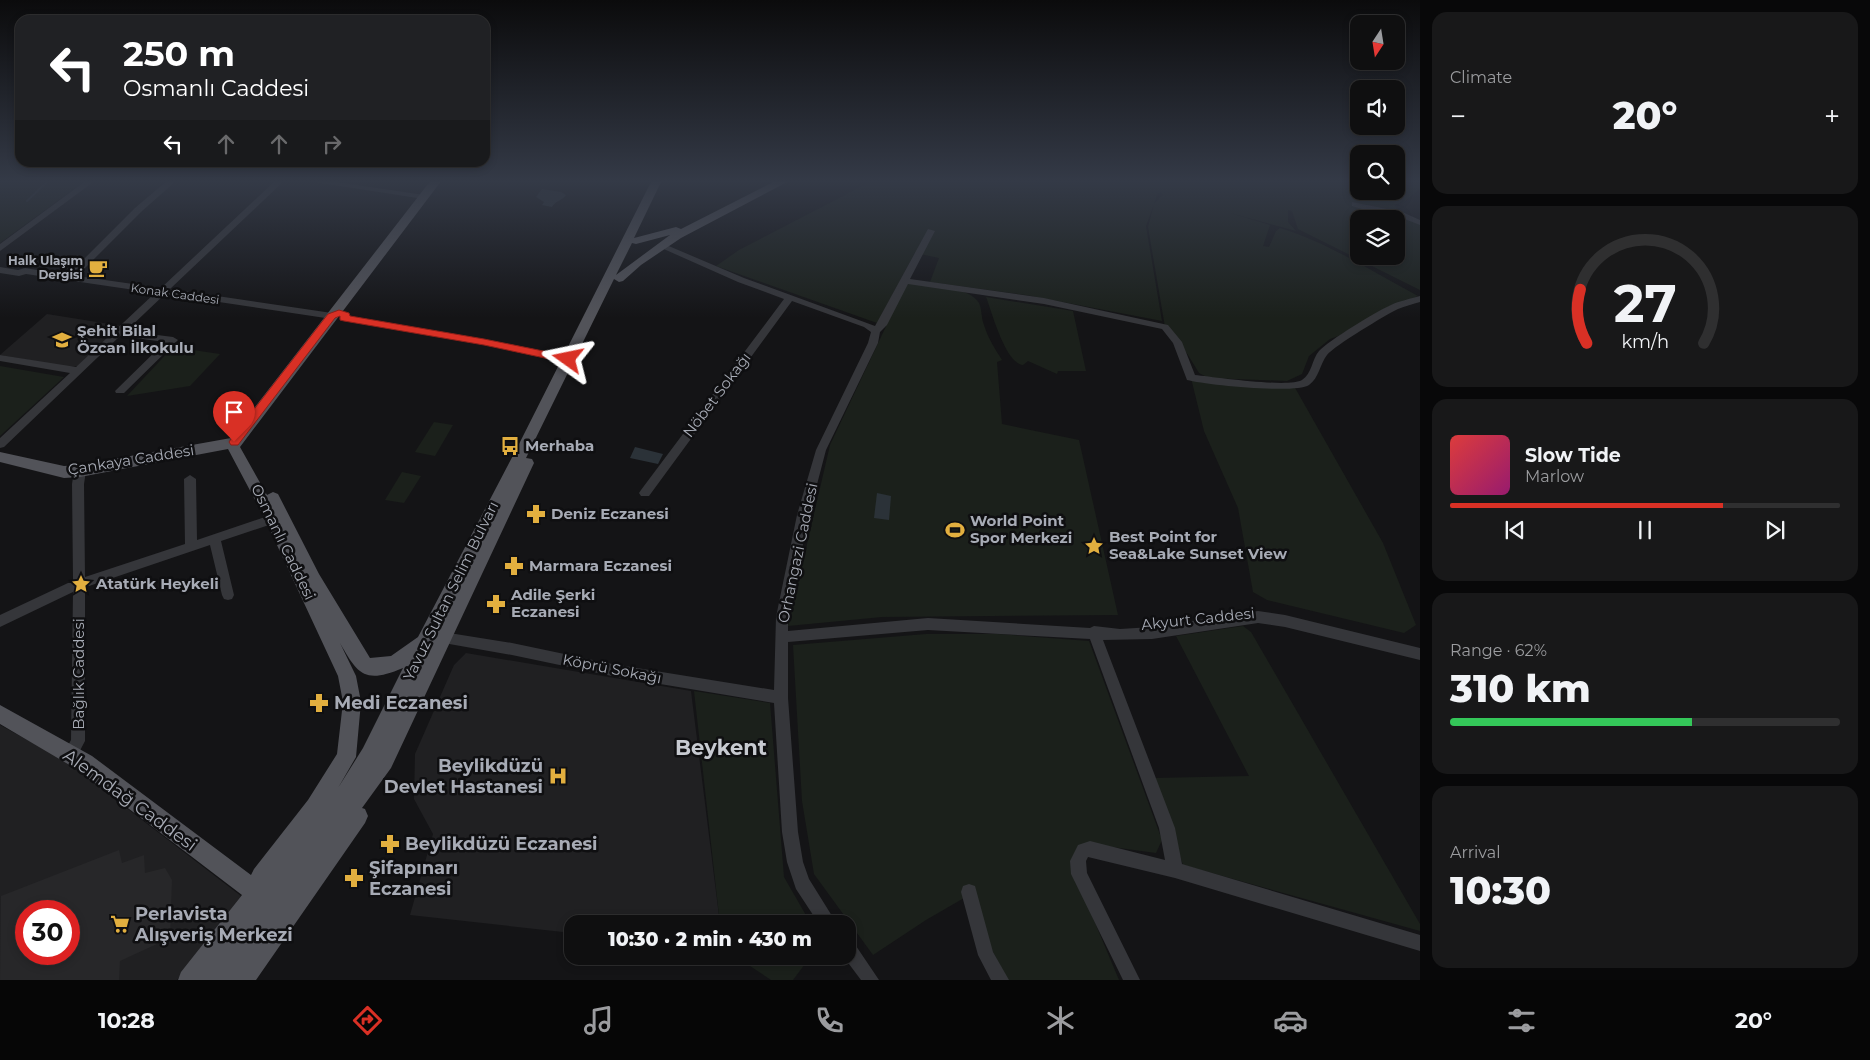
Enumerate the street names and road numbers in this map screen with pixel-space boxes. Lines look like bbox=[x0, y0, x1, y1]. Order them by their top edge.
street label: Konak Caddesi bbox=[130, 280, 220, 307]
street label: Nöbet Sokağı bbox=[678, 348, 755, 441]
street label: Çankaya Caddesi bbox=[66, 440, 195, 479]
street label: Osmanlı Caddesi bbox=[247, 481, 320, 603]
street label: Orhangazi Caddesi bbox=[773, 481, 822, 625]
street label: Yavuz Sultan Selim Bulvarı bbox=[399, 498, 502, 684]
street label: Akyurt Caddesi bbox=[1140, 603, 1256, 634]
street label: Bağlık Caddesi bbox=[69, 618, 88, 730]
street label: Köprü Sokağı bbox=[561, 650, 663, 687]
street label: Alemdağ Caddesi bbox=[59, 744, 201, 856]

